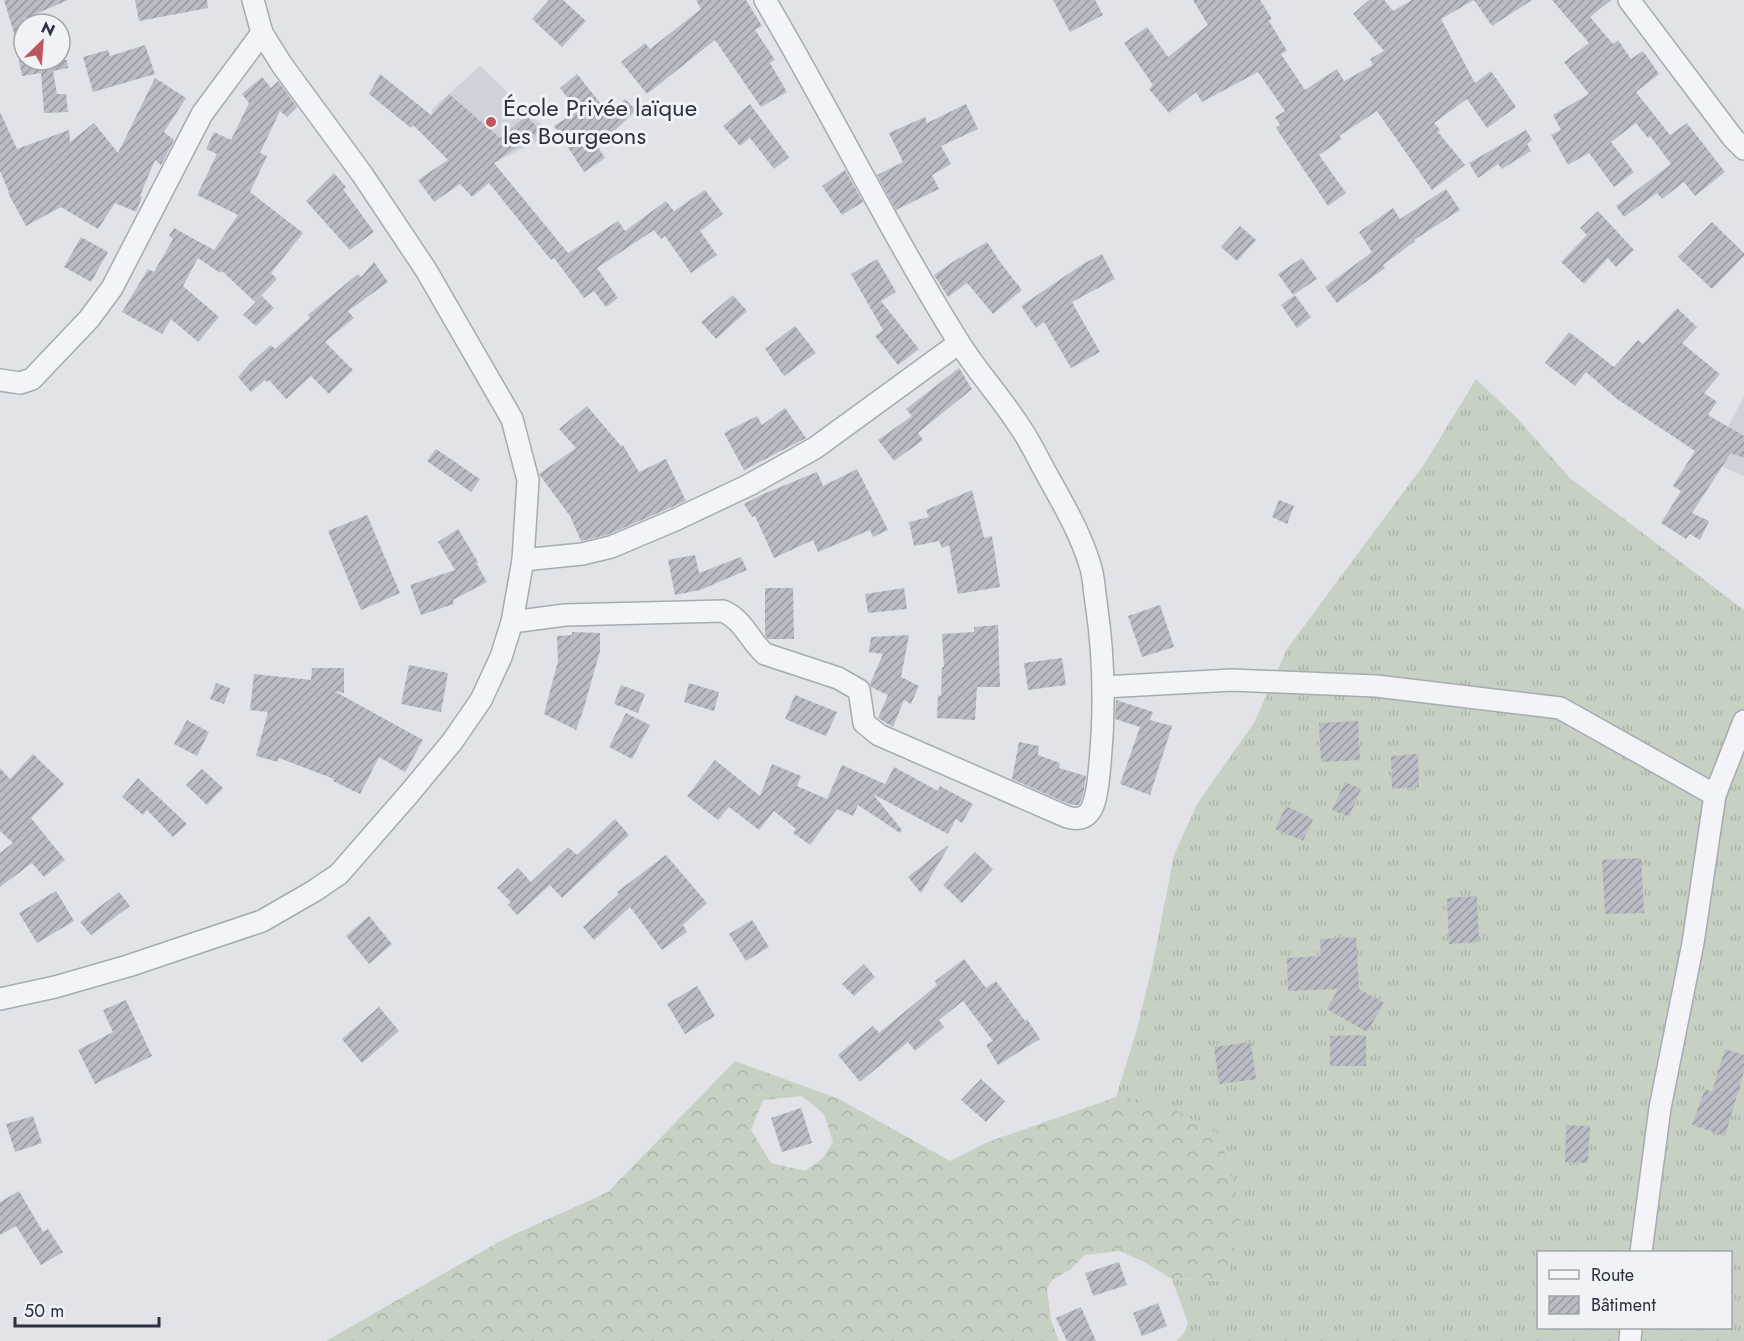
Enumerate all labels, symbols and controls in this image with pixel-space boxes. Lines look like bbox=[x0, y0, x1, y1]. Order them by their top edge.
north arrow bbox=[12, 12, 72, 72]
text: N bbox=[38, 16, 59, 42]
place label: École Privée laïque les Bourgeons bbox=[503, 90, 697, 153]
marker: École Privée laïque les Bourgeons bbox=[484, 115, 498, 129]
legend bbox=[1537, 1251, 1732, 1329]
text: Route bbox=[1591, 1262, 1634, 1288]
scale bar bbox=[15, 1290, 159, 1328]
text: Bâtiment bbox=[1591, 1292, 1657, 1318]
text: 50 m bbox=[24, 1298, 64, 1324]

